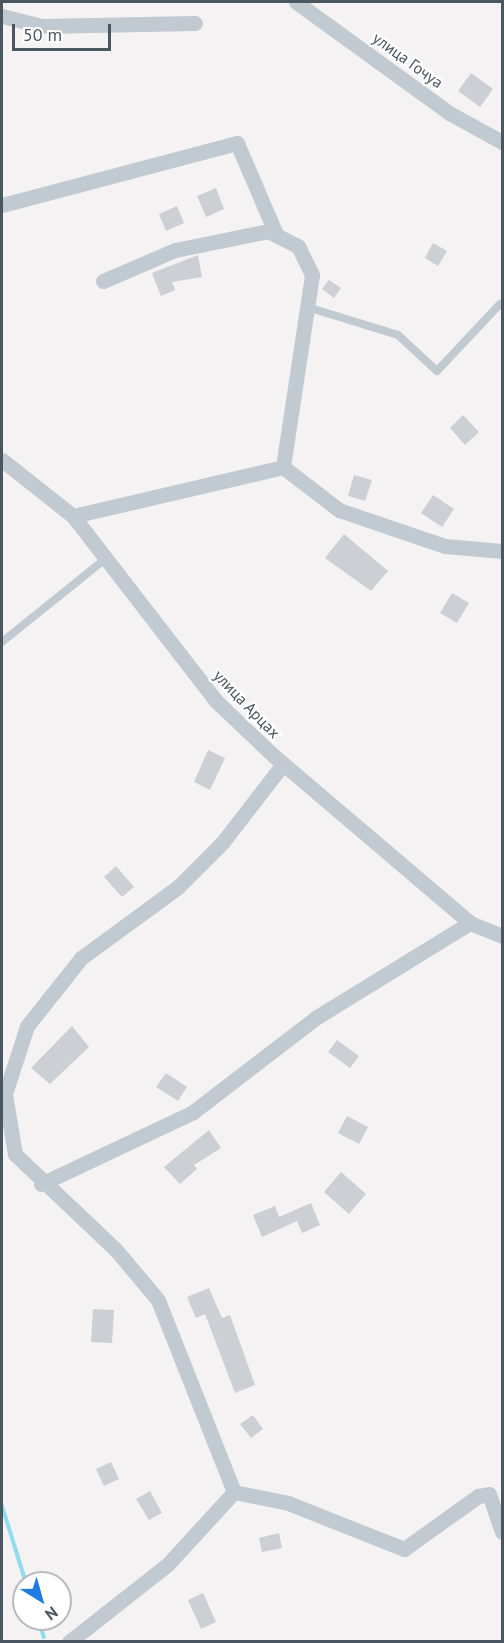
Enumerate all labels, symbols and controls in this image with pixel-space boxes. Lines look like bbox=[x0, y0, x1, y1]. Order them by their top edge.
scale bar bbox=[15, 12, 114, 50]
text: 50 m bbox=[23, 23, 62, 46]
street label: улица Гочуа bbox=[369, 28, 447, 92]
street label: улица Арцах bbox=[210, 666, 284, 742]
north arrow bbox=[12, 1571, 72, 1631]
text: N bbox=[41, 1603, 62, 1625]

